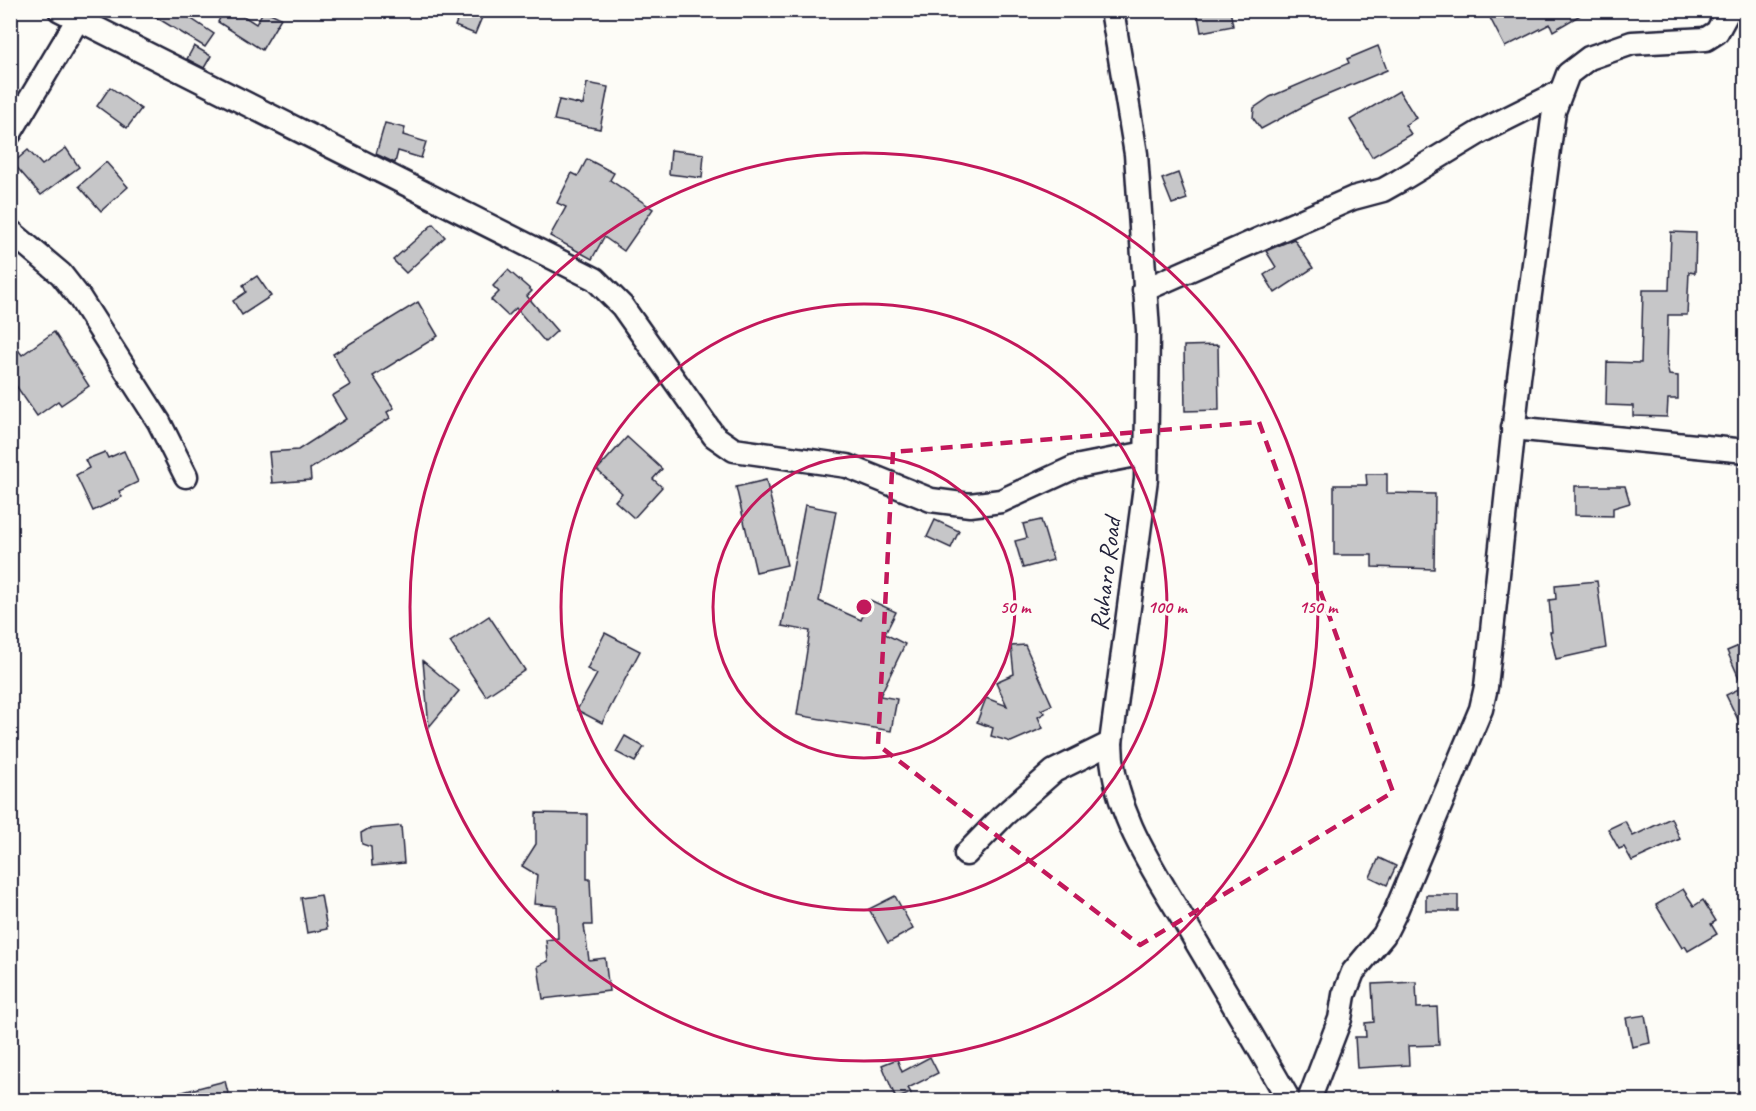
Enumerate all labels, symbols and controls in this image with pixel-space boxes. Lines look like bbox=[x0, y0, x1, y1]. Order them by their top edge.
street label: Ruharo Road bbox=[1082, 512, 1129, 632]
text: 50 m bbox=[1000, 596, 1032, 618]
text: 100 m bbox=[1148, 596, 1188, 618]
text: 150 m bbox=[1299, 596, 1339, 618]
centre of rings bbox=[854, 597, 874, 617]

